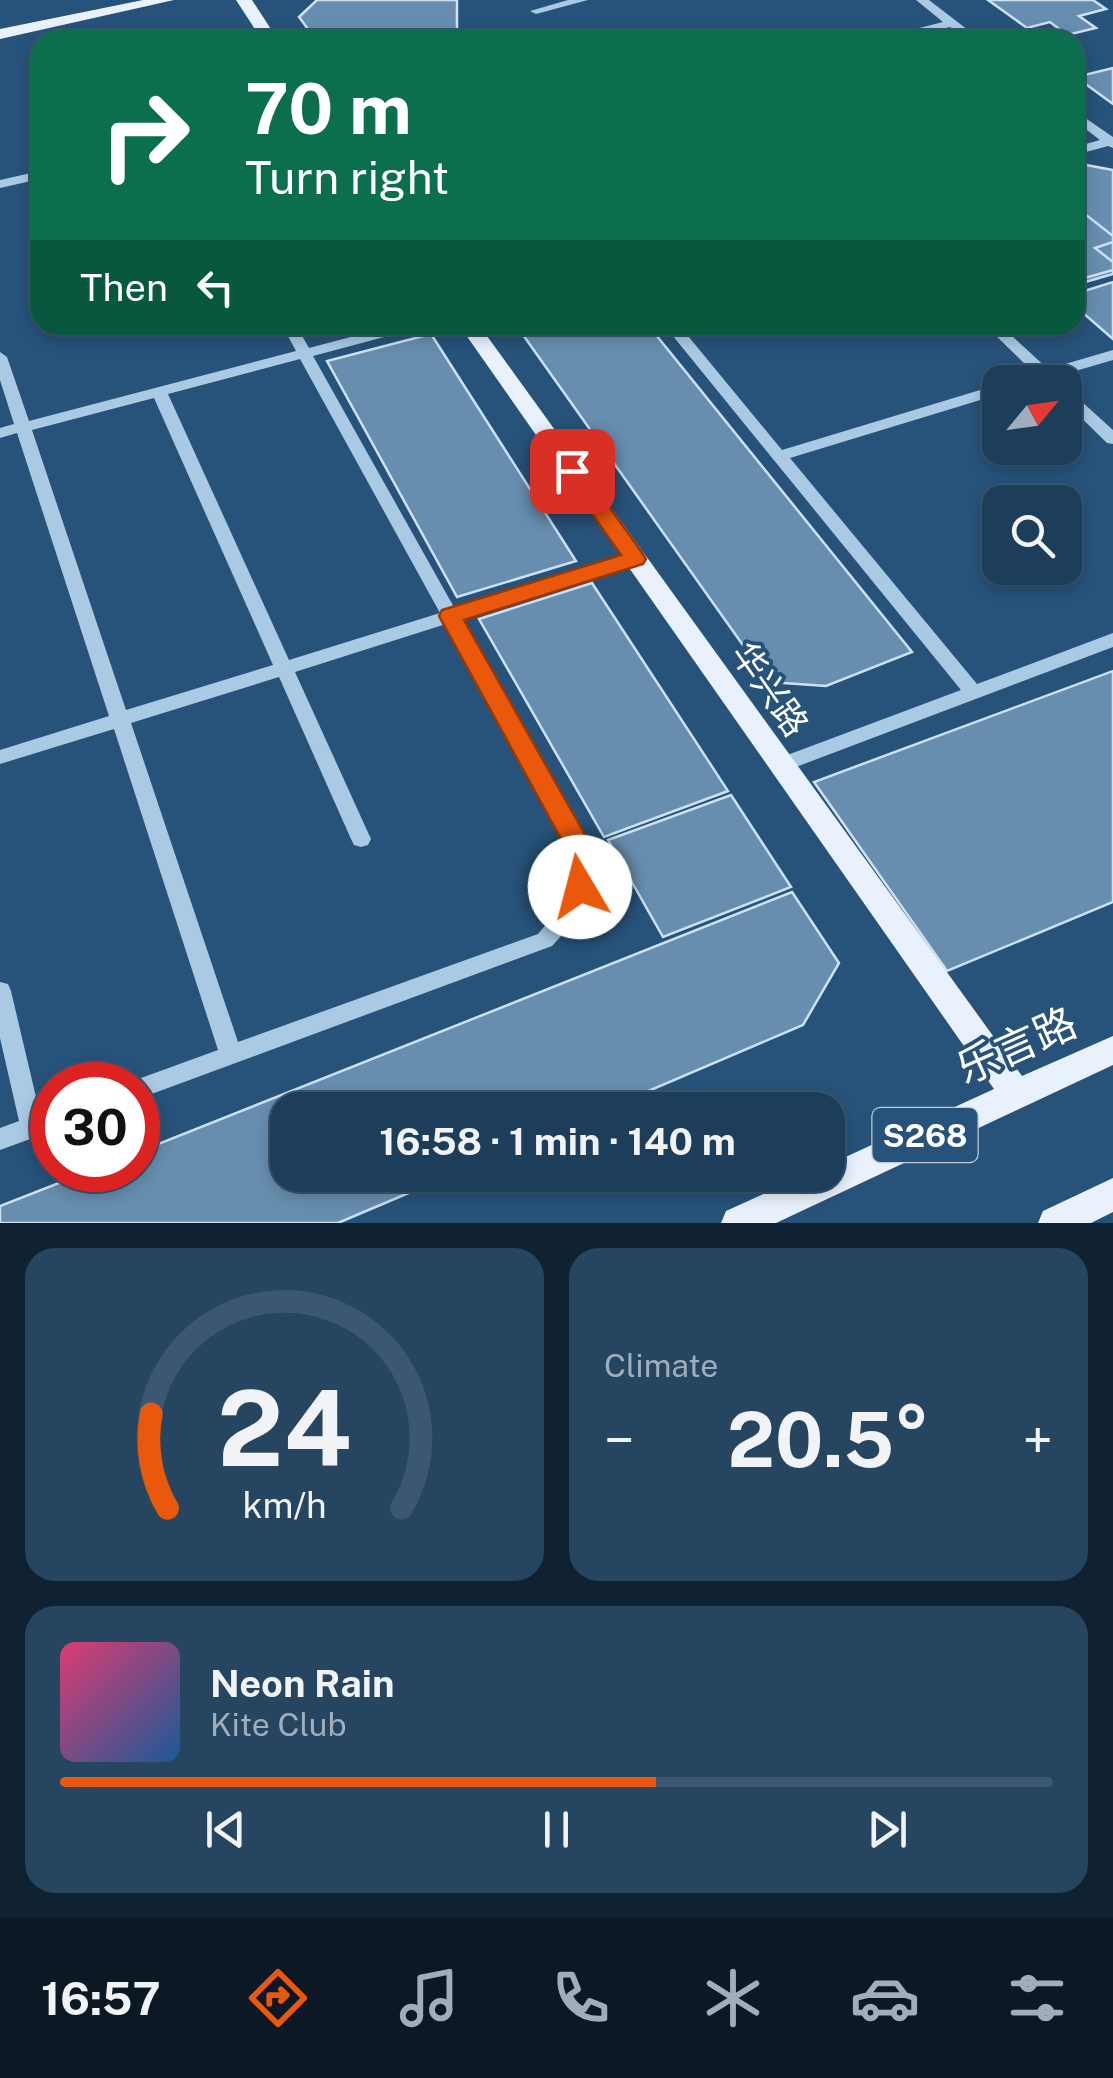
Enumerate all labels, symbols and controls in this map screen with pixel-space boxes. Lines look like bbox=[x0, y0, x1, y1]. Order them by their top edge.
text: 70 m bbox=[245, 67, 412, 150]
icon: right bbox=[80, 70, 210, 200]
text: Turn right bbox=[245, 151, 449, 204]
icon: left bbox=[188, 260, 243, 315]
text: Then bbox=[80, 265, 168, 310]
north arrow bbox=[982, 365, 1082, 465]
map controls bbox=[982, 365, 1082, 585]
pin bbox=[530, 429, 615, 514]
icon: arrive bbox=[545, 444, 600, 499]
button: search bbox=[982, 485, 1082, 585]
street label: 华兴路 bbox=[723, 634, 817, 744]
position arrow bbox=[528, 835, 632, 939]
street label: 乐言路 bbox=[948, 997, 1084, 1093]
speed limit sign: 30 bbox=[30, 1062, 160, 1192]
road number: S268 bbox=[872, 1108, 978, 1162]
text: 16:58 · 1 min · 140 m bbox=[379, 1119, 736, 1164]
text: Climate bbox=[604, 1347, 718, 1384]
text: 24 bbox=[217, 1367, 352, 1489]
text: 20.5° bbox=[727, 1396, 930, 1484]
text: − bbox=[604, 1408, 635, 1472]
text: + bbox=[1022, 1408, 1053, 1472]
text: km/h bbox=[242, 1484, 327, 1526]
text: Neon Rain bbox=[210, 1661, 394, 1706]
text: Kite Club bbox=[210, 1706, 347, 1743]
icon: previous bbox=[198, 1802, 253, 1857]
icon: pause bbox=[529, 1802, 584, 1857]
icon: next bbox=[860, 1802, 915, 1857]
icon: directions bbox=[243, 1963, 313, 2033]
icon: music bbox=[394, 1963, 464, 2033]
icon: phone bbox=[546, 1963, 616, 2033]
icon: climate bbox=[698, 1963, 768, 2033]
icon: car bbox=[850, 1963, 920, 2033]
icon: filters bbox=[1002, 1963, 1072, 2033]
text: 16:57 bbox=[41, 1972, 161, 2025]

